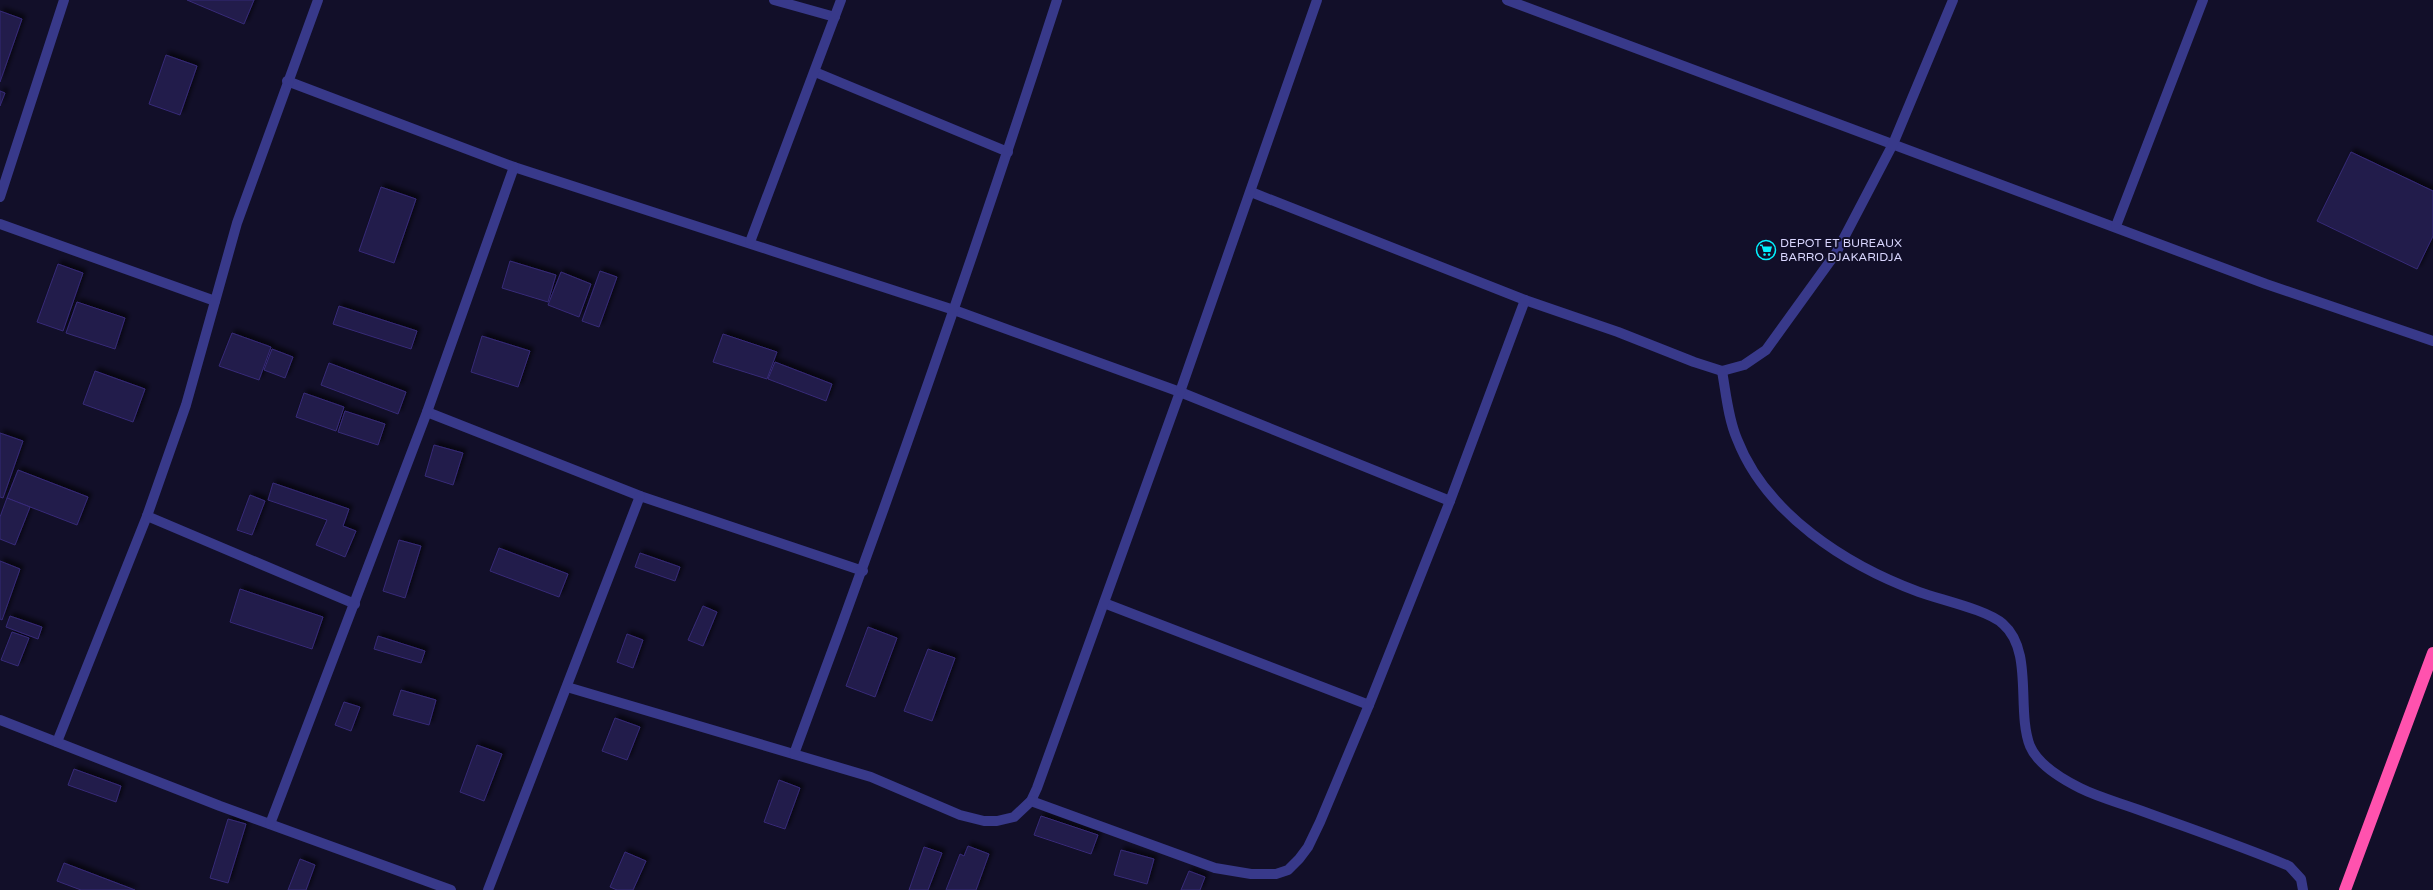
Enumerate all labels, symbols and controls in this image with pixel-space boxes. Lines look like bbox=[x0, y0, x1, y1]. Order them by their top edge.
place label: DEPOT ET BUREAUX BARRO DJAKARIDJA bbox=[1780, 236, 1903, 264]
supermarket icon: DEPOT ET BUREAUX BARRO DJAKARIDJA bbox=[1755, 239, 1777, 261]

